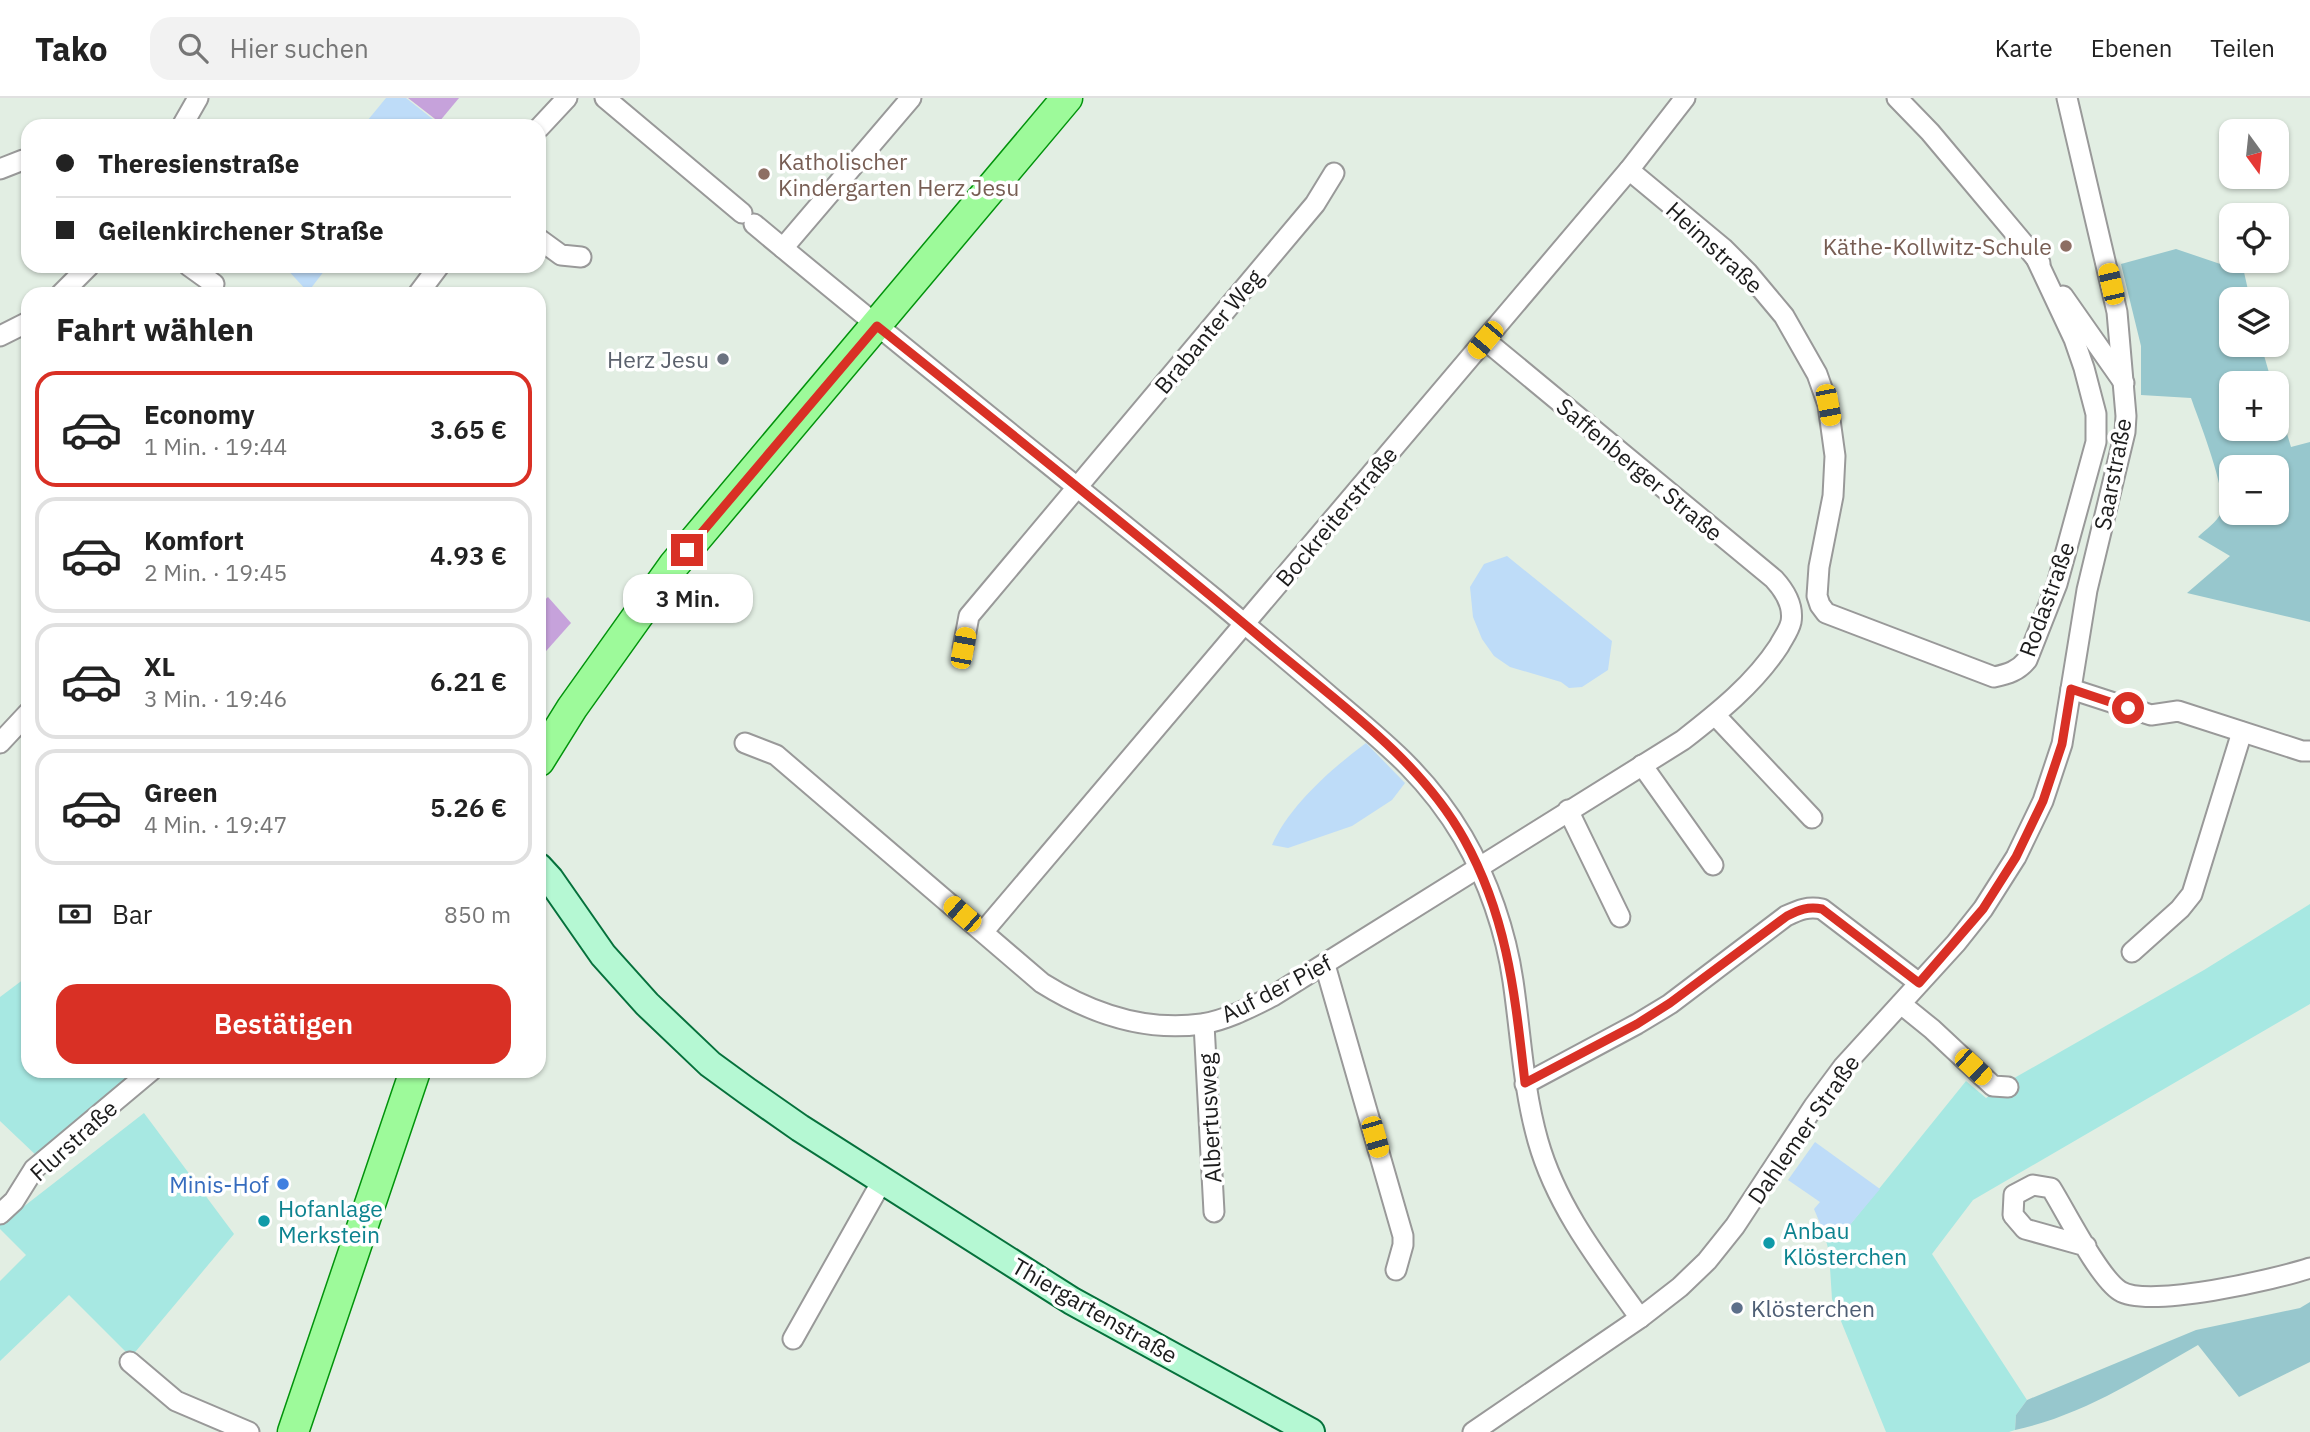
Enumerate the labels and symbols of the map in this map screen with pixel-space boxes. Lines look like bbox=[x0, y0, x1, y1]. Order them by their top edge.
north arrow bbox=[2219, 119, 2289, 189]
place label: Katholischer Kindergarten Herz Jesu bbox=[778, 146, 1019, 202]
marker: Katholischer Kindergarten Herz Jesu bbox=[756, 166, 772, 182]
street label: Heimstraße bbox=[1660, 194, 1770, 300]
place label: Käthe-Kollwitz-Schule bbox=[1823, 231, 2052, 261]
marker: Käthe-Kollwitz-Schule bbox=[2058, 238, 2074, 254]
car bbox=[2097, 261, 2126, 307]
street label: Brabanter Weg bbox=[1147, 262, 1269, 400]
car bbox=[1464, 317, 1507, 363]
place label: Herz Jesu bbox=[607, 344, 709, 374]
marker: Herz Jesu bbox=[715, 351, 731, 367]
car bbox=[1814, 382, 1843, 428]
street label: Saffenberger Straße bbox=[1551, 391, 1729, 547]
street label: Saarstraße bbox=[2086, 415, 2138, 533]
street label: Bockreiterstraße bbox=[1268, 440, 1404, 592]
route end bbox=[671, 534, 703, 566]
street label: Rodastraße bbox=[2011, 538, 2081, 660]
callout: 3 Min. bbox=[622, 574, 752, 624]
car bbox=[949, 625, 978, 671]
route start bbox=[2112, 692, 2144, 724]
car bbox=[940, 892, 985, 936]
street label: Auf der Pief bbox=[1216, 947, 1336, 1029]
car bbox=[1951, 1045, 1996, 1089]
street label: Dahlemer Straße bbox=[1740, 1048, 1866, 1210]
street label: Albertusweg bbox=[1191, 1052, 1227, 1184]
street label: Flurstraße bbox=[23, 1093, 123, 1187]
car bbox=[1360, 1114, 1391, 1160]
place label: Minis-Hof bbox=[169, 1169, 269, 1199]
marker: Minis-Hof bbox=[275, 1176, 291, 1192]
place label: Hofanlage Merkstein bbox=[278, 1193, 383, 1249]
marker: Hofanlage Merkstein bbox=[256, 1213, 272, 1229]
place label: Anbau Klösterchen bbox=[1783, 1215, 1907, 1271]
marker: Anbau Klösterchen bbox=[1761, 1235, 1777, 1251]
street label: Thiergartenstraße bbox=[1007, 1250, 1183, 1370]
place label: Klösterchen bbox=[1751, 1293, 1875, 1323]
marker: Klösterchen bbox=[1729, 1300, 1745, 1316]

